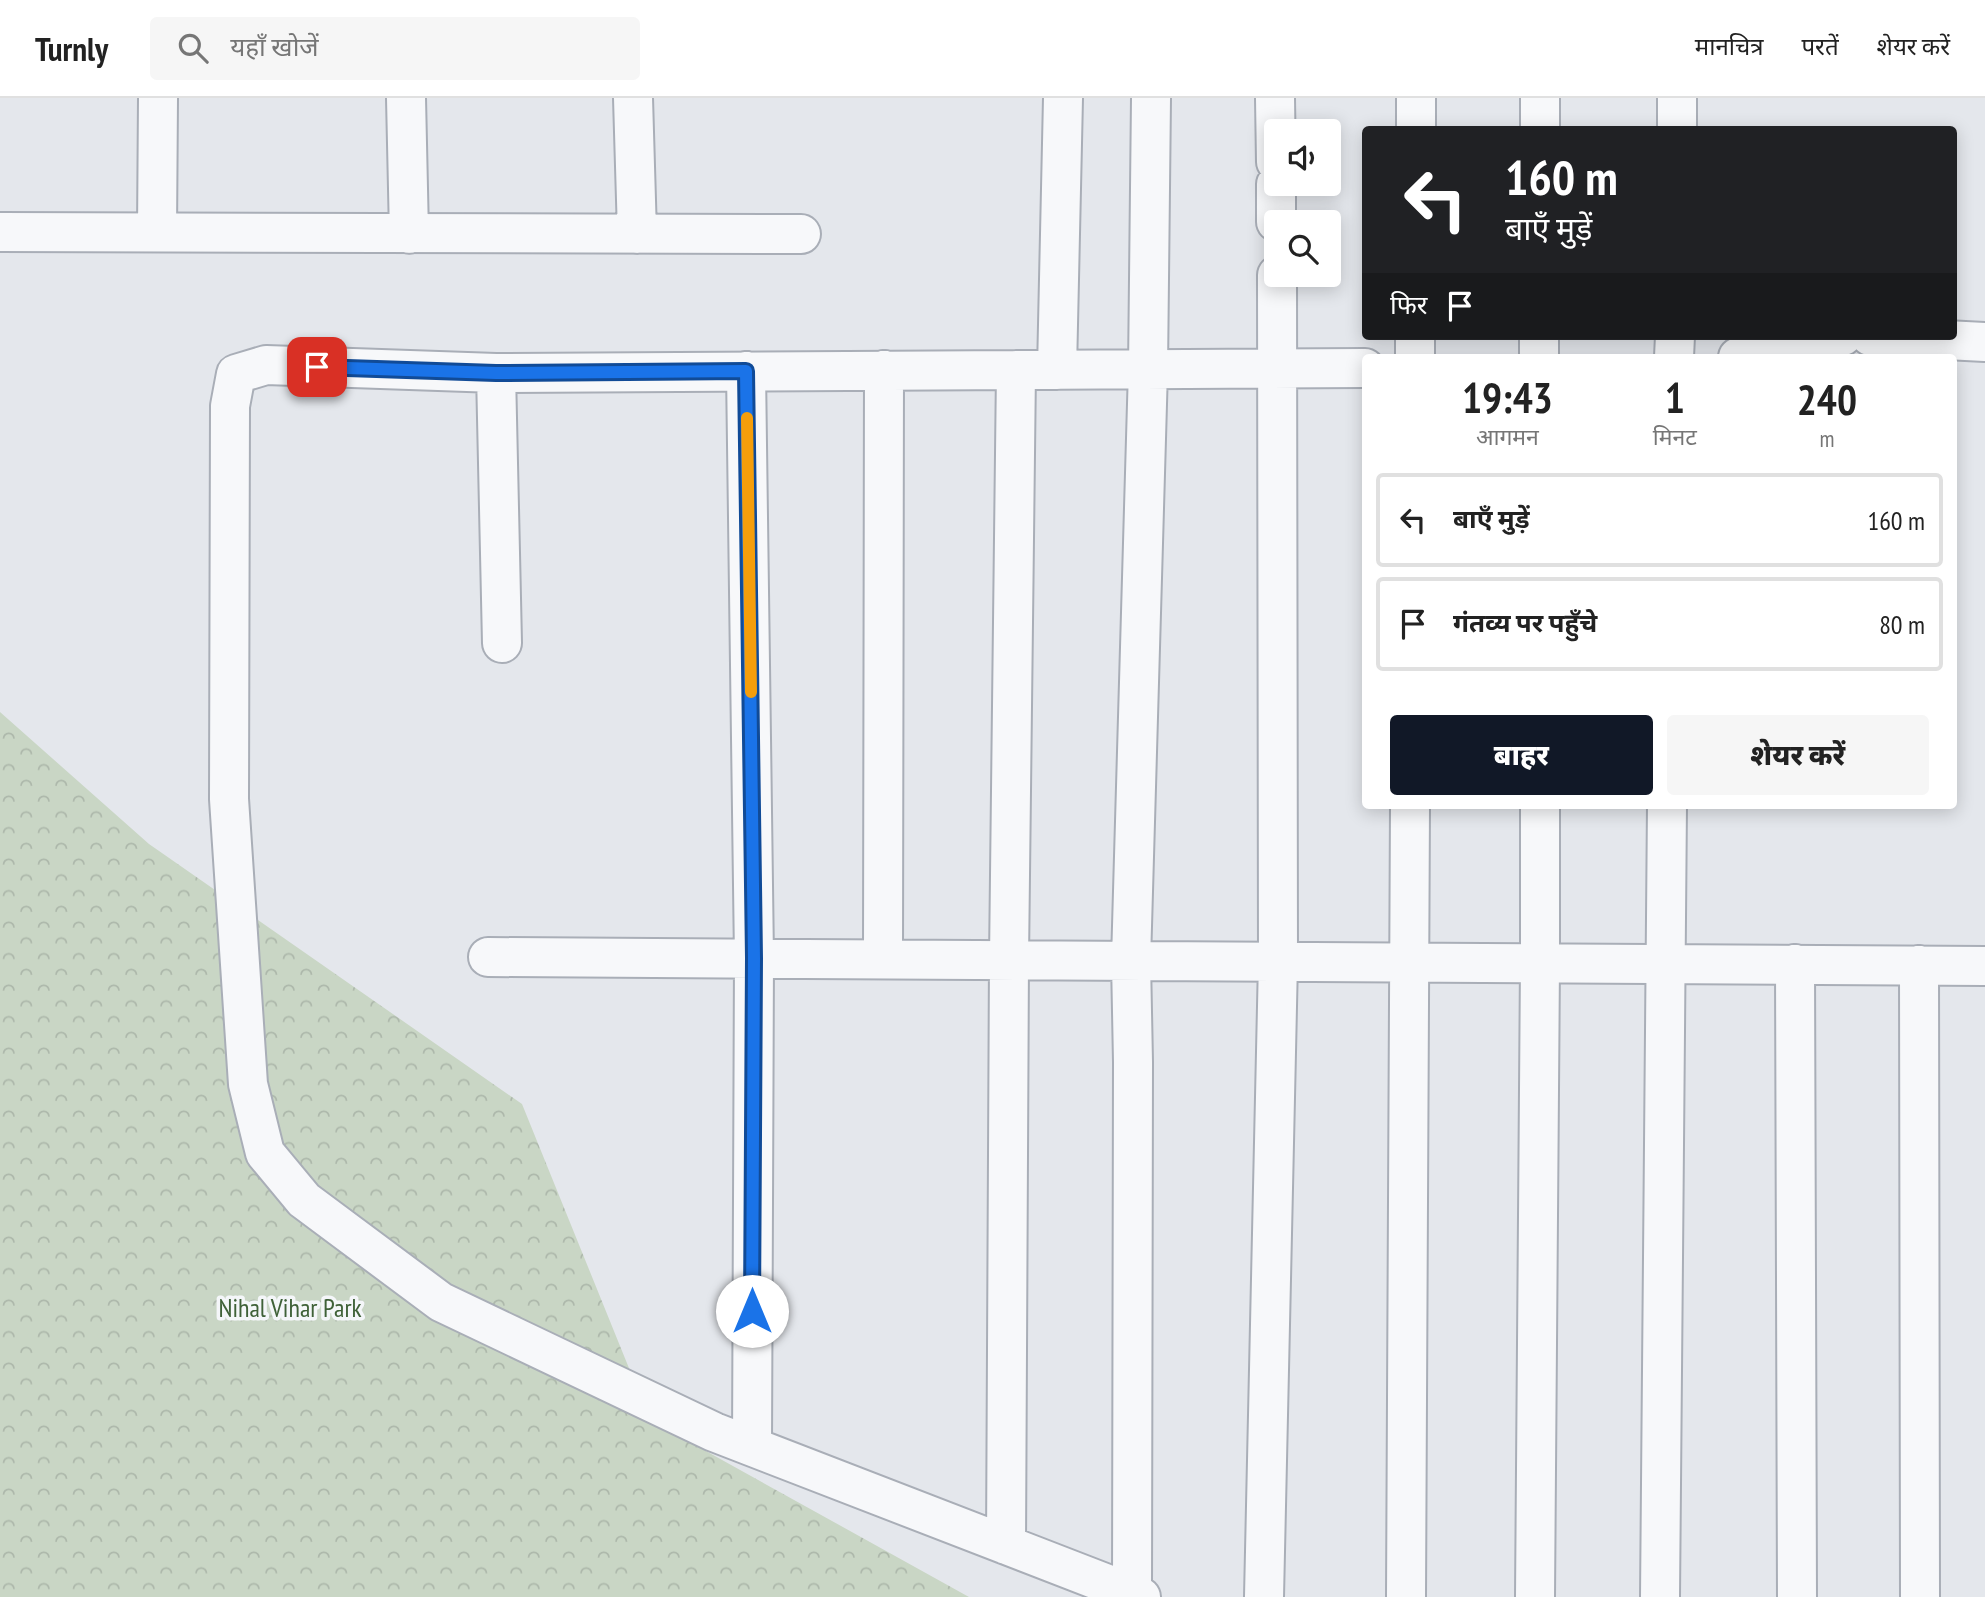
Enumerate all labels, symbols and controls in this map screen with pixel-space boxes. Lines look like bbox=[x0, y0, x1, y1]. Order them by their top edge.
search box bbox=[150, 17, 640, 80]
text: Turnly bbox=[35, 27, 108, 70]
icon: search bbox=[174, 29, 212, 67]
text: यहाँ खोजें bbox=[230, 30, 319, 63]
text: मानचित्र bbox=[1695, 31, 1763, 62]
text: परतें bbox=[1801, 31, 1839, 62]
text: शेयर करें bbox=[1877, 31, 1950, 62]
map controls bbox=[1264, 119, 1341, 287]
button: sound bbox=[1264, 119, 1341, 196]
text: 160 m bbox=[1505, 145, 1618, 209]
icon: left bbox=[1390, 154, 1481, 245]
text: बाएँ मुड़ें bbox=[1505, 207, 1592, 249]
button: search bbox=[1264, 210, 1341, 287]
icon: arrive bbox=[1441, 287, 1479, 325]
text: फिर bbox=[1390, 288, 1427, 321]
pin bbox=[287, 337, 347, 397]
icon: arrive bbox=[298, 348, 336, 386]
text: 19:43 bbox=[1462, 370, 1553, 425]
text: 1 bbox=[1665, 370, 1685, 425]
text: 240 bbox=[1797, 372, 1857, 427]
text: आगमन bbox=[1476, 422, 1539, 451]
text: मिनट bbox=[1653, 422, 1697, 451]
text: m bbox=[1819, 424, 1834, 453]
icon: left bbox=[1394, 501, 1432, 539]
text: बाएँ मुड़ें bbox=[1453, 502, 1530, 535]
text: 160 m bbox=[1867, 504, 1925, 537]
icon: arrive bbox=[1394, 605, 1432, 643]
text: गंतव्य पर पहुँचे bbox=[1453, 606, 1597, 639]
text: 80 m bbox=[1879, 608, 1925, 641]
button: बाहर bbox=[1390, 715, 1653, 795]
button: शेयर करें bbox=[1667, 715, 1929, 795]
position arrow bbox=[715, 1274, 789, 1348]
park label: Nihal Vihar Park bbox=[218, 1291, 362, 1324]

